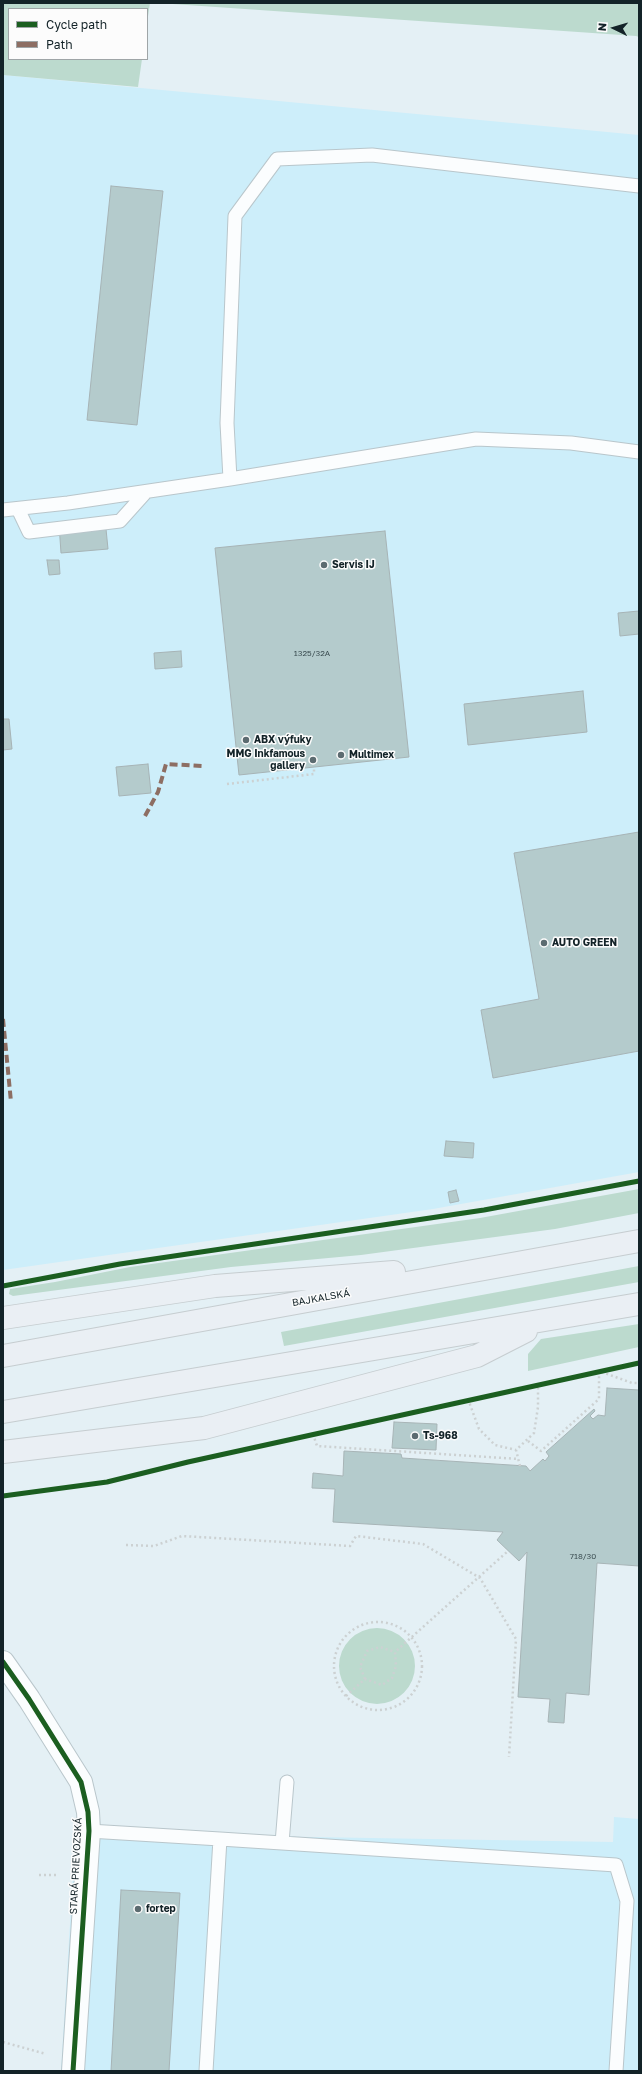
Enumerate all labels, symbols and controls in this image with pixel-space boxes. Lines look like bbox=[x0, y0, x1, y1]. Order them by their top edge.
legend bbox=[8, 8, 148, 60]
north arrow bbox=[594, 8, 634, 48]
text: Cycle path bbox=[46, 17, 107, 32]
text: N bbox=[595, 22, 608, 32]
text: Path bbox=[46, 37, 73, 52]
place label: Servis IJ bbox=[332, 559, 375, 571]
marker: Servis IJ bbox=[319, 560, 329, 570]
house number: 1325/32A bbox=[294, 648, 330, 658]
place label: ABX výfuky bbox=[254, 734, 312, 746]
marker: ABX výfuky bbox=[241, 735, 251, 745]
place label: MMG Inkfamous gallery bbox=[227, 748, 305, 772]
place label: Multimex bbox=[349, 749, 394, 761]
marker: Multimex bbox=[336, 750, 346, 760]
marker: MMG Inkfamous gallery bbox=[308, 755, 318, 765]
place label: AUTO GREEN bbox=[552, 937, 617, 949]
marker: AUTO GREEN bbox=[539, 938, 549, 948]
street label: BAJKALSKÁ bbox=[291, 1287, 351, 1309]
place label: Ts-968 bbox=[423, 1430, 458, 1442]
marker: Ts-968 bbox=[410, 1431, 420, 1441]
house number: 718/30 bbox=[570, 1551, 596, 1561]
street label: STARÁ PRIEVOZSKÁ bbox=[67, 1817, 85, 1915]
place label: fortep bbox=[146, 1903, 176, 1915]
marker: fortep bbox=[133, 1904, 143, 1914]

